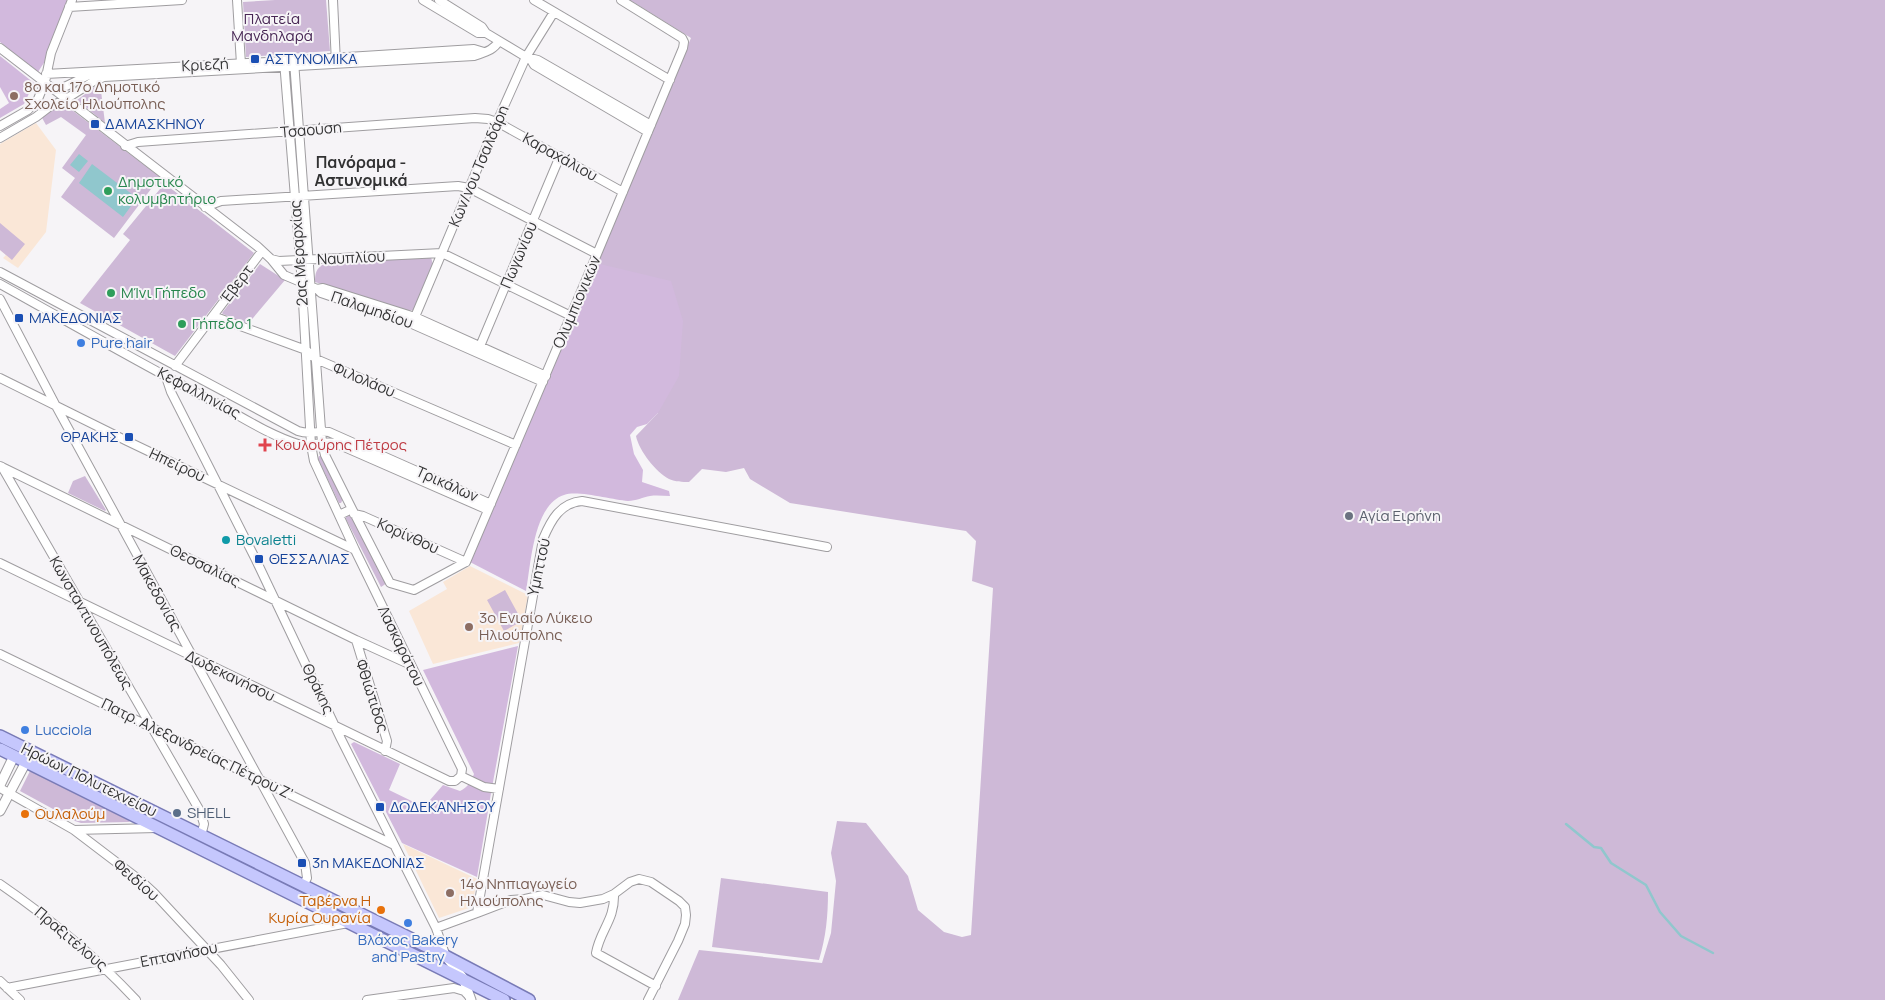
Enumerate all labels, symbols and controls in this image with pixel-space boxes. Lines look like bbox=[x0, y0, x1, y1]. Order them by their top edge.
park label: Πλατεία Μανδηλαρά bbox=[231, 8, 313, 46]
place label: ΑΣΤΥΝΟΜΙΚΑ bbox=[265, 48, 358, 69]
street label: Κριεζή bbox=[181, 53, 229, 76]
marker: ΑΣΤΥΝΟΜΙΚΑ bbox=[249, 53, 261, 65]
place label: 8ο και 17ο Δημοτικό Σχολείο Ηλιούπολης bbox=[24, 76, 165, 114]
marker: 8ο και 17ο Δημοτικό Σχολείο Ηλιούπολης bbox=[8, 90, 20, 102]
street label: Κων/νου Τσαλδάρη bbox=[443, 102, 514, 230]
place label: ΔΑΜΑΣΚΗΝΟΥ bbox=[105, 113, 205, 134]
street label: Τσαούση bbox=[279, 116, 343, 143]
marker: ΔΑΜΑΣΚΗΝΟΥ bbox=[89, 118, 101, 130]
street label: Καραχάλιου bbox=[519, 127, 601, 186]
district label: Πανόραμα - Αστυνομικά bbox=[315, 151, 407, 191]
place label: Δημοτικό κολυμβητήριο bbox=[118, 171, 216, 209]
marker: Δημοτικό κολυμβητήριο bbox=[102, 185, 114, 197]
street label: 2ας Μεραρχίας bbox=[284, 199, 313, 307]
street label: Πωγωνίου bbox=[495, 218, 542, 291]
street label: Ναυπλίου bbox=[316, 245, 386, 270]
street label: Ολυμπιονικών bbox=[548, 252, 606, 351]
street label: Έβερτ bbox=[215, 260, 258, 307]
place label: ΜΊνι Γήπεδο bbox=[121, 282, 206, 303]
street label: Παλαμηδίου bbox=[328, 286, 416, 333]
marker: ΜΊνι Γήπεδο bbox=[105, 287, 117, 299]
place label: ΜΑΚΕΔΟΝΙΑΣ bbox=[29, 307, 122, 328]
marker: ΜΑΚΕΔΟΝΙΑΣ bbox=[13, 312, 25, 324]
place label: Γήπεδο 1 bbox=[192, 313, 252, 334]
marker: Γήπεδο 1 bbox=[176, 318, 188, 330]
place label: Pure hair bbox=[91, 332, 153, 353]
marker: Pure hair bbox=[75, 337, 87, 349]
street label: Φιλολάου bbox=[330, 357, 399, 402]
street label: Κεφαλληνίας bbox=[154, 362, 244, 423]
place label: ΘΡΑΚΗΣ bbox=[61, 426, 119, 447]
marker: ΘΡΑΚΗΣ bbox=[123, 431, 135, 443]
place label: Κουλούρης Πέτρος bbox=[275, 434, 407, 455]
marker: Κουλούρης Πέτρος bbox=[259, 439, 271, 451]
street label: Ηπείρου bbox=[146, 442, 209, 487]
street label: Τρικάλων bbox=[413, 461, 482, 507]
place label: Αγία Ειρήνη bbox=[1359, 505, 1441, 526]
marker: Αγία Ειρήνη bbox=[1343, 510, 1355, 522]
street label: Κορίνθου bbox=[374, 513, 443, 559]
place label: Bovaletti bbox=[236, 529, 296, 550]
marker: Bovaletti bbox=[220, 534, 232, 546]
street label: Υμηττού bbox=[522, 536, 555, 598]
street label: Θεσσαλίας bbox=[166, 539, 244, 592]
place label: ΘΕΣΣΑΛΙΑΣ bbox=[269, 548, 350, 569]
street label: Μακεδονίας bbox=[128, 551, 187, 635]
street label: Κωνσταντινουπόλεως bbox=[45, 552, 138, 693]
marker: ΘΕΣΣΑΛΙΑΣ bbox=[253, 553, 265, 565]
street label: Λασκαράτου bbox=[373, 602, 430, 689]
place label: 3ο Ενιαίο Λύκειο Ηλιούπολης bbox=[479, 607, 593, 645]
marker: 3ο Ενιαίο Λύκειο Ηλιούπολης bbox=[463, 621, 475, 633]
street label: Δωδεκανήσου bbox=[182, 645, 279, 706]
street label: Φθιώτιδος bbox=[351, 657, 394, 735]
street label: Θράκης bbox=[297, 660, 340, 717]
street label: Πατρ. Αλεξανδρείας Πέτρου Ζ’ bbox=[98, 693, 296, 804]
place label: Lucciola bbox=[35, 719, 92, 740]
marker: Lucciola bbox=[19, 724, 31, 736]
street label: Ηρώων Πολυτεχνείου bbox=[18, 737, 161, 822]
place label: ΔΩΔΕΚΑΝΗΣΟΥ bbox=[390, 796, 496, 817]
marker: ΔΩΔΕΚΑΝΗΣΟΥ bbox=[374, 801, 386, 813]
place label: SHELL bbox=[187, 802, 231, 823]
place label: Ουλαλούμ bbox=[35, 803, 105, 824]
marker: SHELL bbox=[171, 807, 183, 819]
marker: Ουλαλούμ bbox=[19, 808, 31, 820]
place label: 3η ΜΑΚΕΔΟΝΙΑΣ bbox=[312, 852, 425, 873]
street label: Φειδίου bbox=[109, 854, 164, 905]
marker: 3η ΜΑΚΕΔΟΝΙΑΣ bbox=[296, 857, 308, 869]
place label: 14ο Νηπιαγωγείο Ηλιούπολης bbox=[460, 873, 577, 911]
marker: 14ο Νηπιαγωγείο Ηλιούπολης bbox=[444, 887, 456, 899]
place label: Ταβέρνα Η Κυρία Ουρανία bbox=[269, 890, 371, 928]
street label: Πραξιτέλους bbox=[30, 902, 112, 975]
marker: Ταβέρνα Η Κυρία Ουρανία bbox=[375, 904, 387, 916]
marker: Βλάχος Bakery and Pastry bbox=[402, 917, 414, 929]
place label: Βλάχος Bakery and Pastry bbox=[358, 929, 458, 967]
street label: Επτανήσου bbox=[139, 937, 219, 972]

